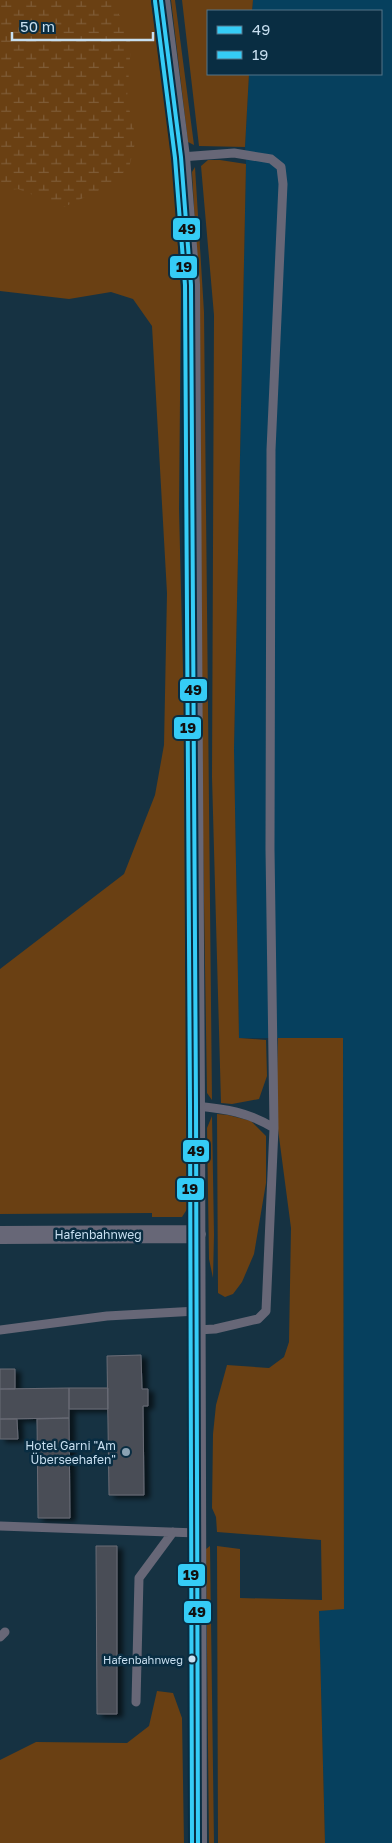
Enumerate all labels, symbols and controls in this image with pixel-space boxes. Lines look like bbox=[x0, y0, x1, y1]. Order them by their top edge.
scale bar bbox=[12, 10, 154, 42]
legend bbox=[207, 10, 382, 75]
text: 50 m bbox=[20, 17, 55, 35]
text: 49 bbox=[252, 20, 270, 38]
text: 19 bbox=[252, 45, 268, 63]
line badge: 49 bbox=[172, 217, 201, 241]
text: 49 bbox=[178, 220, 196, 237]
line badge: 19 bbox=[169, 255, 198, 279]
text: 19 bbox=[176, 258, 192, 275]
line badge: 49 bbox=[179, 678, 208, 702]
text: 49 bbox=[184, 681, 202, 698]
line badge: 19 bbox=[173, 716, 202, 740]
text: 19 bbox=[180, 719, 196, 736]
line badge: 49 bbox=[182, 1139, 210, 1163]
text: 49 bbox=[187, 1142, 205, 1159]
line badge: 19 bbox=[176, 1177, 205, 1201]
text: 19 bbox=[182, 1180, 198, 1197]
street label: Hafenbahnweg bbox=[54, 1227, 142, 1242]
place label: Hotel Garni "Am Überseehafen" bbox=[25, 1438, 116, 1467]
marker: Hotel Garni "Am Überseehafen" bbox=[120, 1446, 132, 1458]
line badge: 19 bbox=[177, 1563, 206, 1587]
text: 19 bbox=[183, 1566, 199, 1583]
line badge: 49 bbox=[183, 1600, 212, 1624]
text: 49 bbox=[188, 1603, 206, 1620]
place label: Hafenbahnweg bbox=[103, 1653, 183, 1666]
marker: Hafenbahnweg bbox=[187, 1654, 197, 1664]

